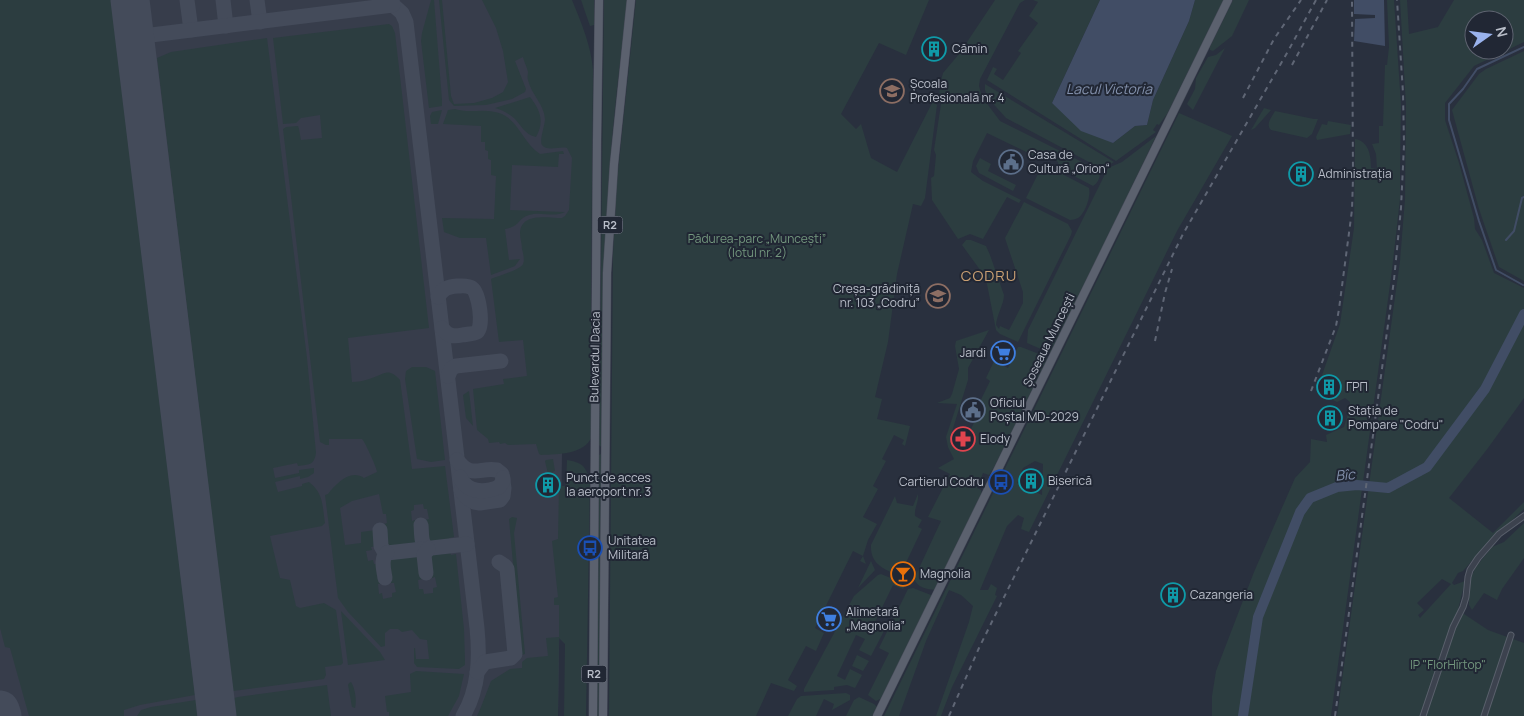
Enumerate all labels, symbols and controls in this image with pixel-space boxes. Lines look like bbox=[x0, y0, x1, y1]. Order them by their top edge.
north arrow bbox=[1464, 10, 1514, 60]
text: N bbox=[1492, 25, 1513, 39]
building icon: Cămin bbox=[921, 36, 947, 62]
place label: Cămin bbox=[952, 40, 987, 57]
place label: Școala Profesională nr. 4 bbox=[910, 75, 1004, 106]
school or university icon: Școala Profesională nr. 4 bbox=[879, 78, 905, 104]
water label: Lacul Victoria bbox=[1066, 79, 1153, 98]
place label: Casa de Cultură „Orion“ bbox=[1028, 146, 1110, 177]
public building icon: Casa de Cultură „Orion“ bbox=[998, 149, 1024, 175]
building icon: Administrația bbox=[1288, 161, 1314, 187]
place label: Administrația bbox=[1318, 165, 1392, 182]
road number: R2 bbox=[598, 216, 622, 234]
park label: Pădurea-parc „Muncești” (lotul nr. 2) bbox=[688, 230, 826, 261]
district label: CODRU bbox=[961, 265, 1017, 286]
place label: Creșa-grădiniță nr. 103 „Codru” bbox=[833, 280, 920, 311]
school or university icon: Creșa-grădiniță nr. 103 „Codru” bbox=[925, 283, 951, 309]
street label: Șoseaua Muncești bbox=[1019, 290, 1079, 389]
street label: Bulevardul Dacia bbox=[585, 311, 604, 403]
supermarket icon: Jardi bbox=[990, 340, 1016, 366]
place label: Jardi bbox=[960, 344, 986, 361]
building icon: ГРП bbox=[1316, 374, 1342, 400]
place label: ГРП bbox=[1346, 378, 1368, 395]
place label: Oficiul Poștal MD-2029 bbox=[990, 394, 1079, 425]
public building icon: Oficiul Poștal MD-2029 bbox=[960, 397, 986, 423]
place label: Stația de Pompare "Codru" bbox=[1348, 402, 1444, 433]
building icon: Stația de Pompare "Codru" bbox=[1317, 405, 1343, 431]
pharmacy icon: Elody bbox=[950, 426, 976, 452]
place label: Elody bbox=[980, 430, 1011, 447]
water label: Bîc bbox=[1334, 464, 1357, 485]
building icon: Biserică bbox=[1018, 468, 1044, 494]
place label: Punct de acces la aeroport nr. 3 bbox=[566, 469, 651, 500]
bus stop icon: Cartierul Codru bbox=[988, 469, 1014, 495]
building icon: Punct de acces la aeroport nr. 3 bbox=[535, 472, 561, 498]
place label: Biserică bbox=[1048, 472, 1092, 489]
place label: Cartierul Codru bbox=[899, 473, 984, 490]
place label: Unitatea Militară bbox=[608, 532, 656, 563]
bus stop icon: Unitatea Militară bbox=[577, 535, 603, 561]
bar icon: Magnolia bbox=[890, 561, 916, 587]
place label: Magnolia bbox=[920, 565, 970, 582]
building icon: Cazangeria bbox=[1160, 582, 1186, 608]
place label: Cazangeria bbox=[1190, 586, 1253, 603]
place label: Alimetară „Magnolia” bbox=[846, 603, 905, 634]
supermarket icon: Alimetară „Magnolia” bbox=[816, 606, 842, 632]
park label: IP "FlorHîrtop" bbox=[1410, 656, 1486, 673]
road number: R2 bbox=[582, 666, 606, 682]

